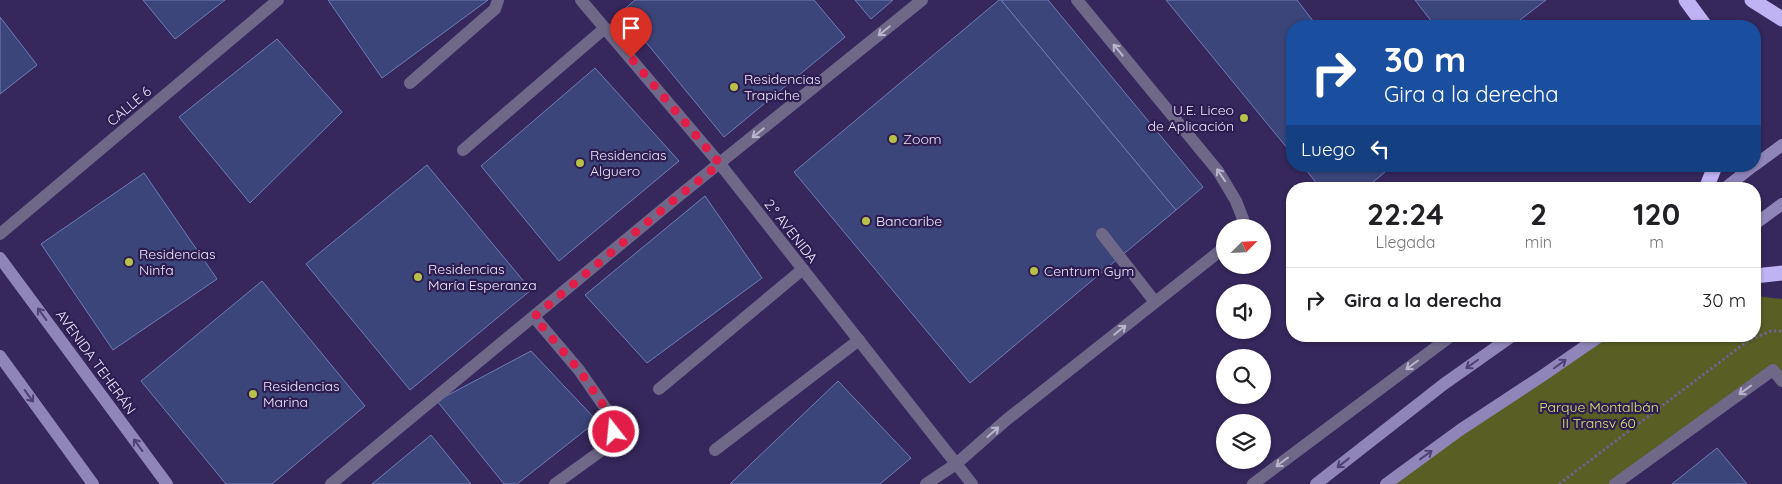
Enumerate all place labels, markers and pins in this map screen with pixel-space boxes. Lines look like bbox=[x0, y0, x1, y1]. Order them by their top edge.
pin bbox=[610, 7, 652, 58]
place label: Residencias Trapiche bbox=[744, 70, 821, 104]
marker: Residencias Trapiche bbox=[728, 81, 740, 93]
place label: U.E. Liceo de Aplicación bbox=[1147, 101, 1234, 135]
marker: U.E. Liceo de Aplicación bbox=[1238, 112, 1250, 124]
place label: Zoom bbox=[903, 130, 942, 148]
marker: Zoom bbox=[887, 133, 899, 145]
place label: Residencias Alguero bbox=[590, 146, 667, 180]
marker: Residencias Alguero bbox=[574, 157, 586, 169]
place label: Bancaribe bbox=[876, 212, 942, 230]
marker: Bancaribe bbox=[860, 215, 872, 227]
place label: Residencias Ninfa bbox=[139, 245, 216, 279]
marker: Residencias Ninfa bbox=[123, 256, 135, 268]
place label: Residencias María Esperanza bbox=[428, 260, 537, 294]
place label: Centrum Gym bbox=[1044, 262, 1134, 280]
marker: Centrum Gym bbox=[1028, 265, 1040, 277]
marker: Residencias María Esperanza bbox=[412, 271, 424, 283]
place label: Residencias Marina bbox=[263, 377, 340, 411]
marker: Residencias Marina bbox=[247, 388, 259, 400]

